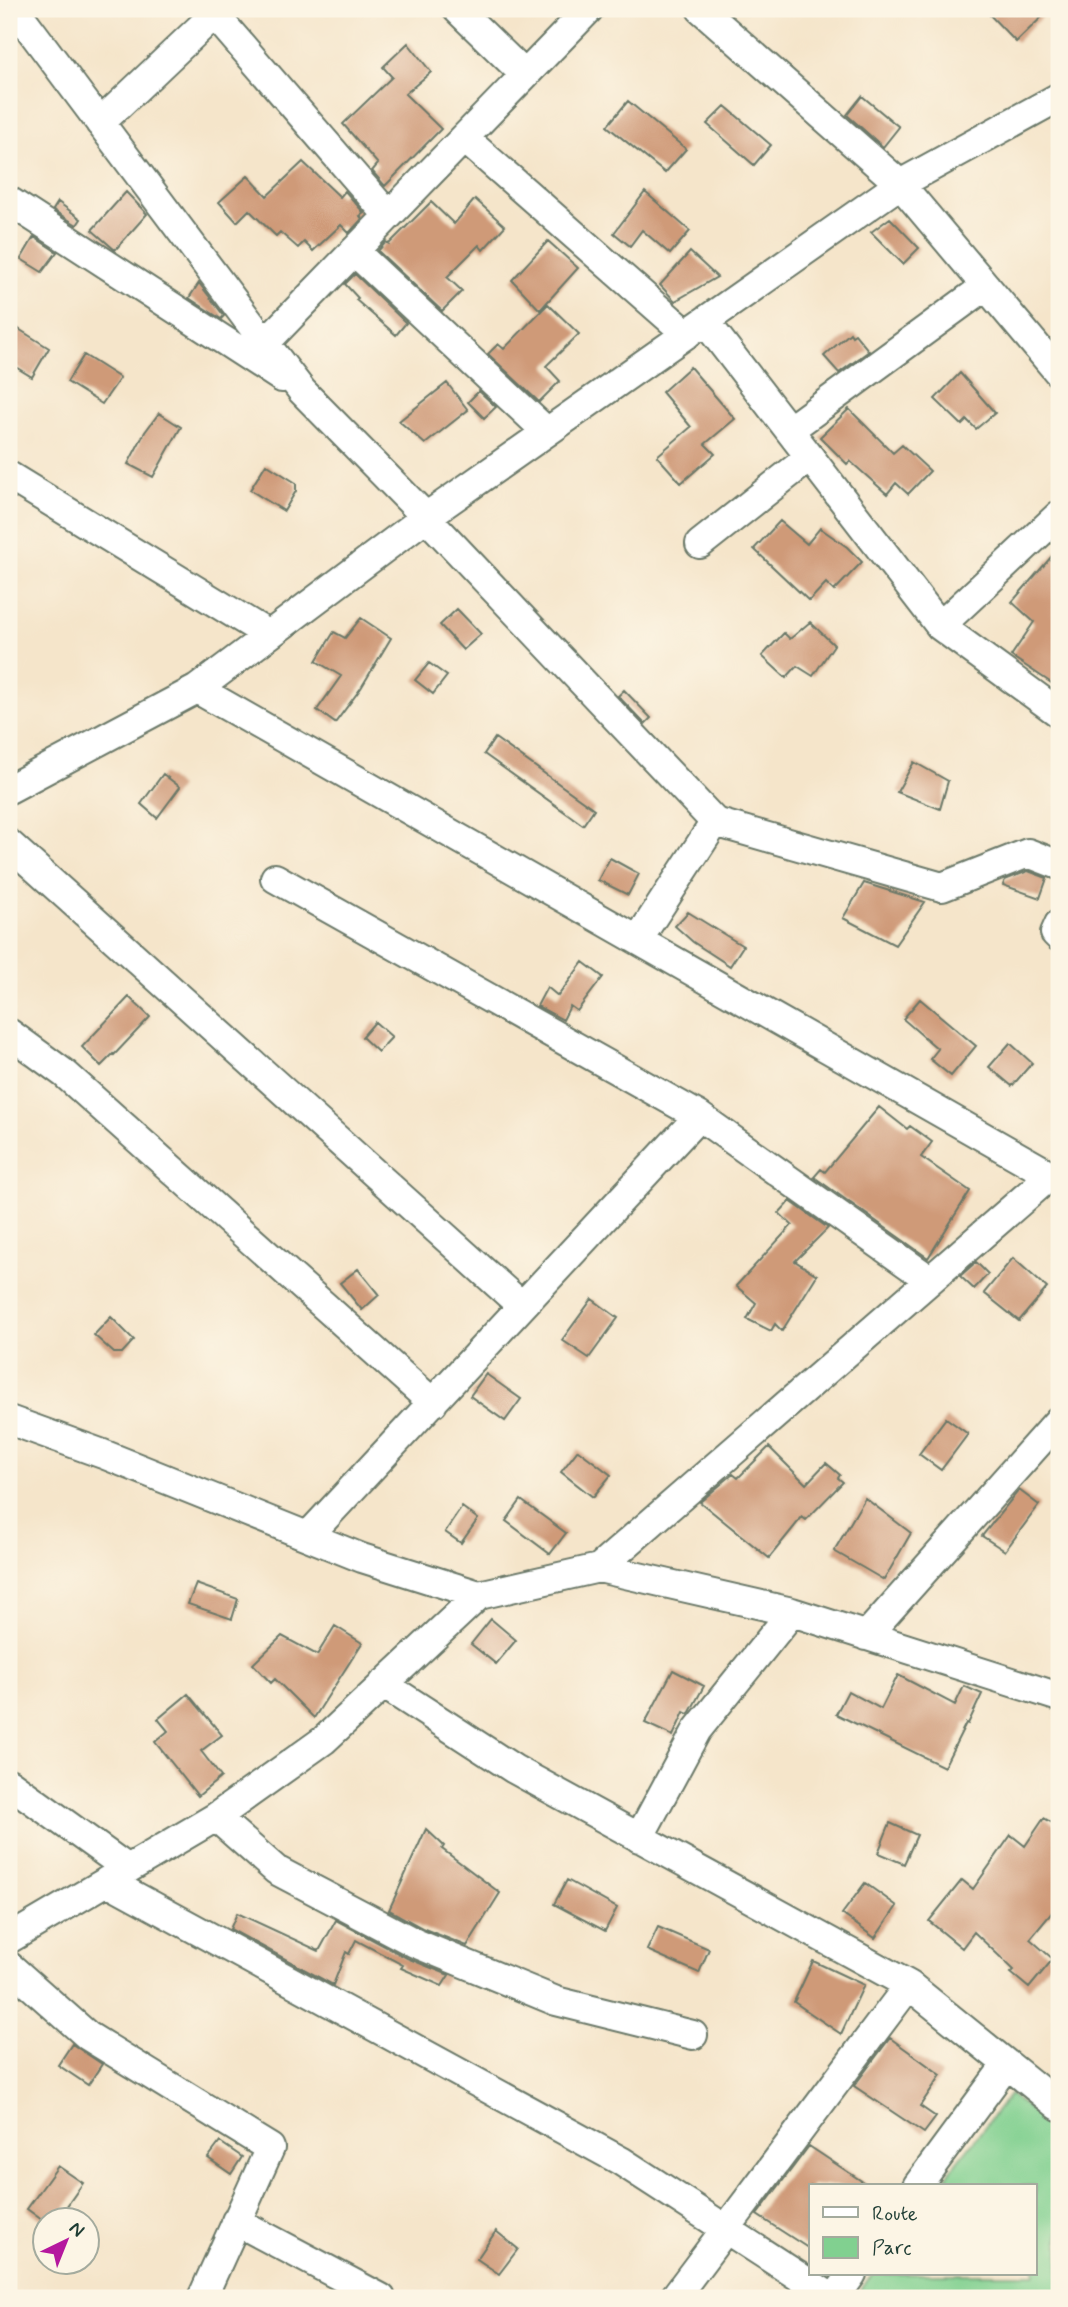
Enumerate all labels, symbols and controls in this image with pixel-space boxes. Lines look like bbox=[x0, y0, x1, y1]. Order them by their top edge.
legend bbox=[809, 2184, 1036, 2276]
text: Route bbox=[872, 2200, 918, 2228]
north arrow bbox=[32, 2206, 102, 2276]
text: N bbox=[63, 2216, 90, 2243]
text: Parc bbox=[872, 2234, 912, 2262]

